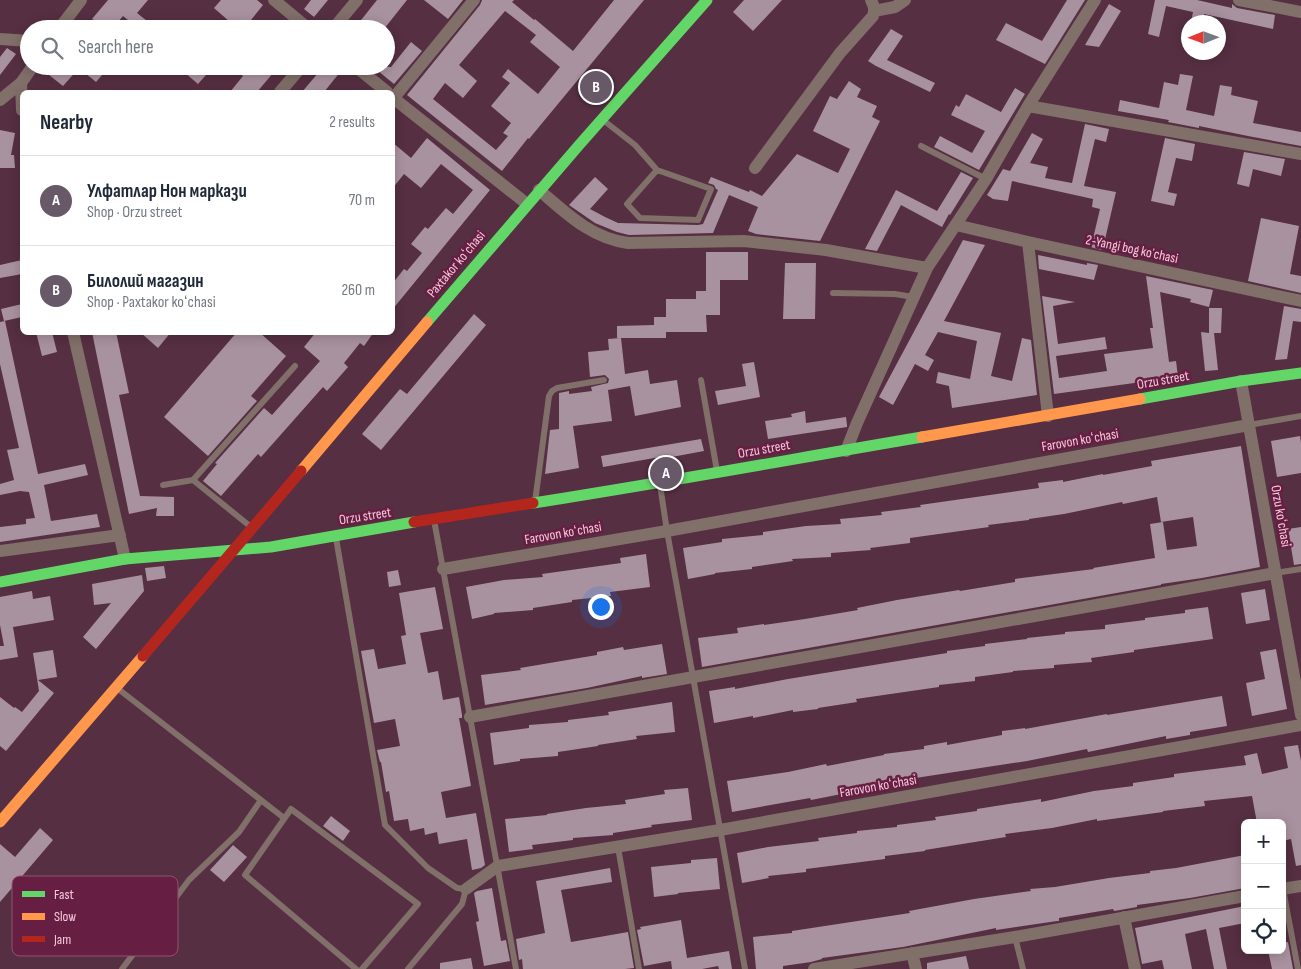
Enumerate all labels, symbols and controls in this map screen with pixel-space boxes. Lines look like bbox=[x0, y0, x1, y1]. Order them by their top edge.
north arrow bbox=[1181, 15, 1226, 60]
search box bbox=[20, 20, 395, 75]
icon: search bbox=[38, 34, 66, 62]
text: Search here bbox=[78, 36, 154, 59]
pin: B bbox=[580, 68, 612, 106]
text: Nearby bbox=[40, 110, 93, 135]
text: 2 results bbox=[329, 113, 375, 132]
text: Улфатлар Нон маркази bbox=[87, 180, 247, 203]
text: A bbox=[52, 191, 60, 210]
text: 70 m bbox=[349, 191, 375, 210]
text: Shop · Orzu street bbox=[87, 203, 182, 222]
street label: Paxtakor koʻchasi bbox=[423, 227, 489, 301]
street label: 2-Yangi bog koʼchasi bbox=[1084, 231, 1180, 267]
text: Билолий магазин bbox=[87, 270, 204, 293]
text: B bbox=[52, 281, 60, 300]
text: 260 m bbox=[341, 281, 375, 300]
text: Shop · Paxtakor koʻchasi bbox=[87, 293, 216, 312]
street label: Orzu street bbox=[1136, 367, 1190, 393]
street label: Farovon koʻchasi bbox=[1040, 425, 1120, 455]
street label: Orzu street bbox=[737, 436, 791, 462]
pin: A bbox=[650, 454, 682, 492]
street label: Orzu koʻchasi bbox=[1267, 484, 1295, 548]
street label: Orzu street bbox=[338, 503, 392, 529]
street label: Farovon koʻchasi bbox=[523, 518, 603, 548]
your location bbox=[588, 594, 614, 620]
street label: Farovon koʻchasi bbox=[838, 771, 918, 801]
map controls bbox=[1241, 819, 1286, 954]
button: + bbox=[1241, 819, 1286, 864]
button: − bbox=[1241, 864, 1286, 909]
legend bbox=[12, 876, 178, 956]
text: Fast bbox=[54, 886, 74, 903]
text: Slow bbox=[54, 908, 76, 925]
button: locate bbox=[1241, 909, 1286, 954]
text: Jam bbox=[53, 931, 71, 948]

